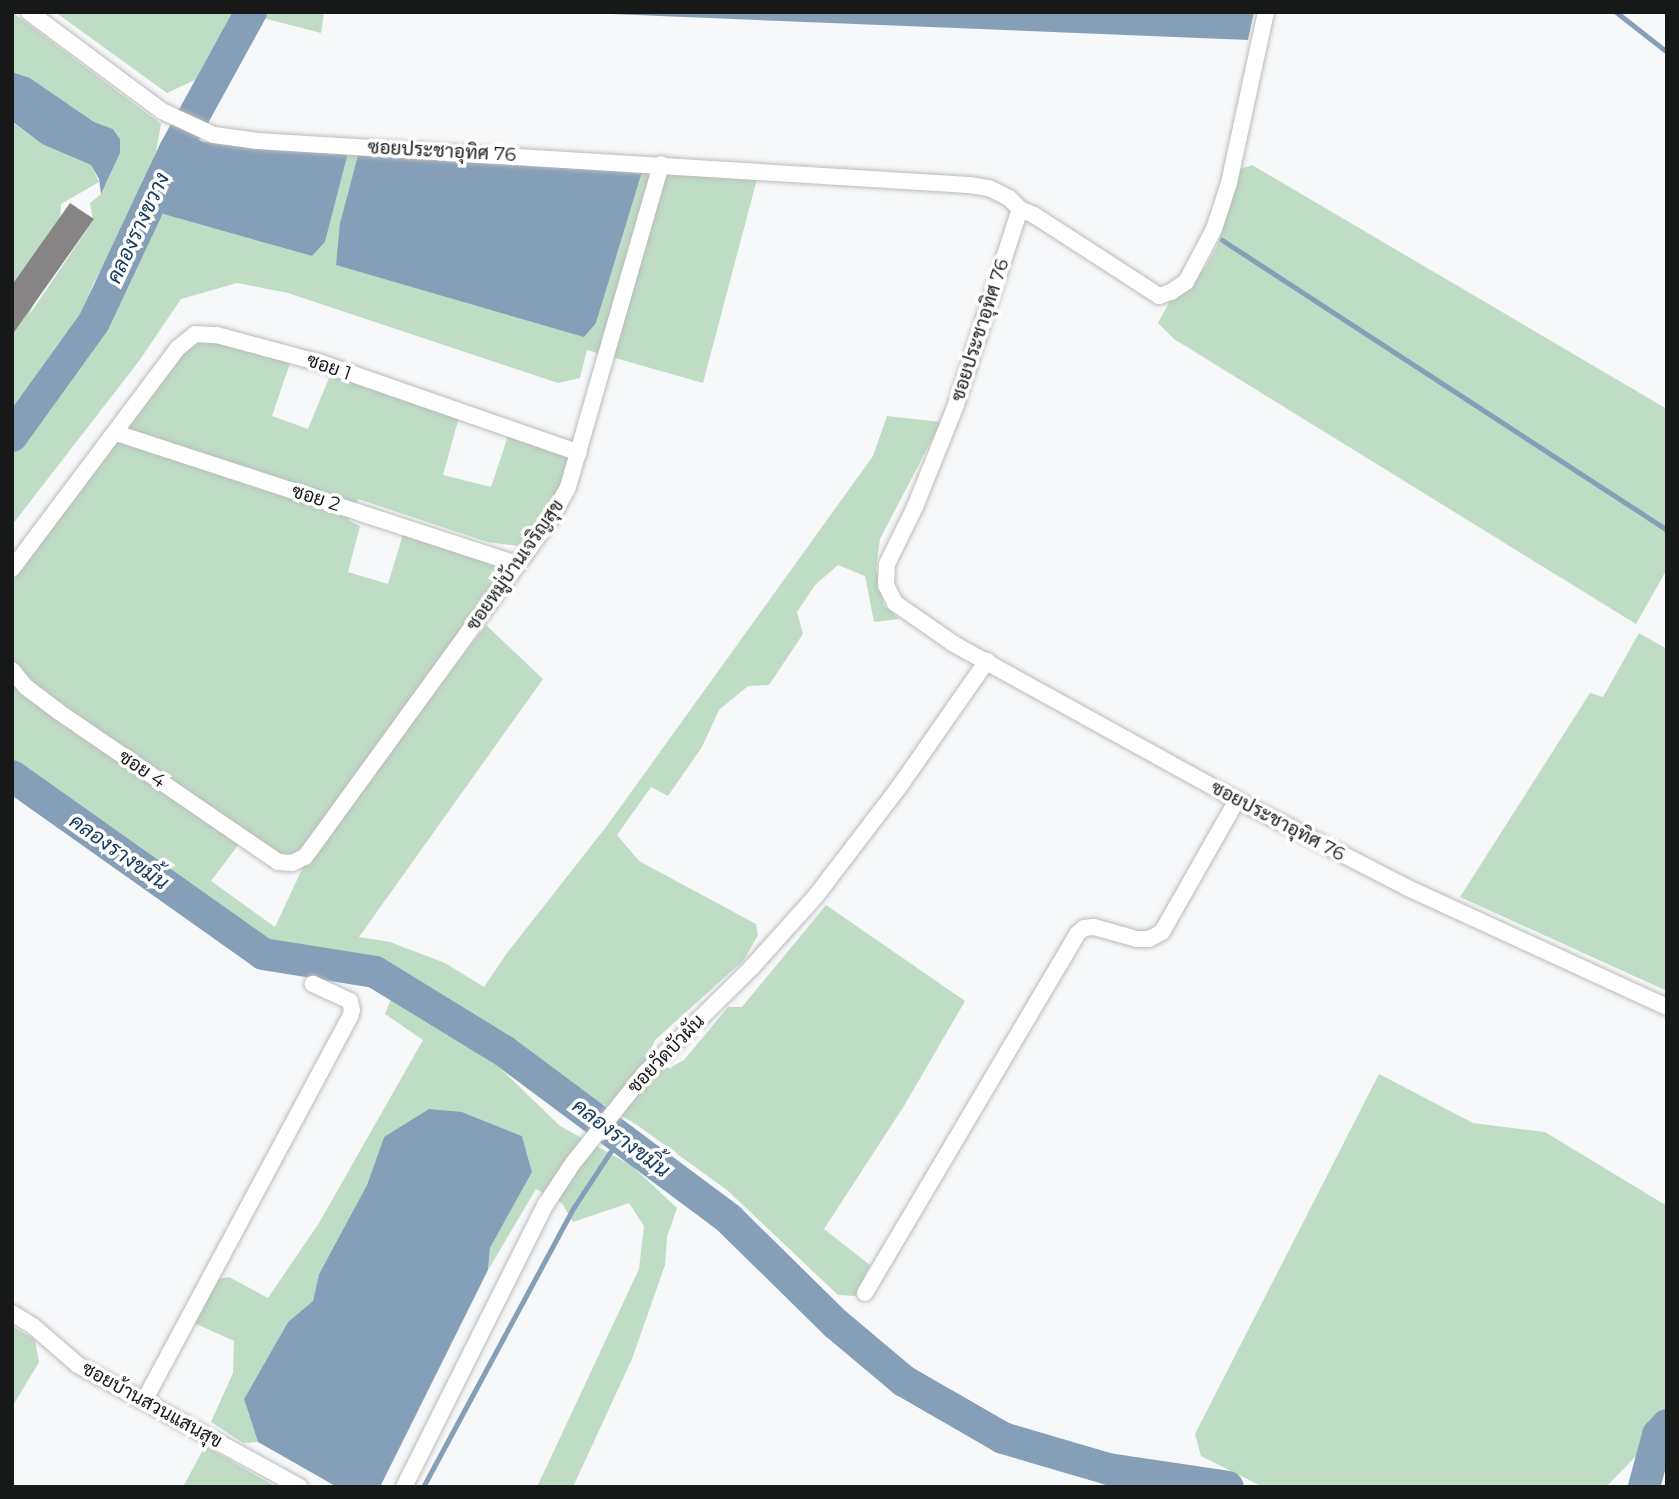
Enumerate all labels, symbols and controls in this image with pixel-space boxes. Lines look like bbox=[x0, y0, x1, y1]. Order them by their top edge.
street label: ซอยประชาอุทิศ 76 bbox=[367, 136, 517, 166]
water label: คลองรางขวาง bbox=[101, 169, 175, 287]
street label: ซอยประชาอุทิศ 76 bbox=[946, 256, 1014, 404]
street label: ซอย 1 bbox=[304, 349, 354, 385]
street label: ซอย 2 bbox=[289, 480, 343, 516]
street label: ซอยหมู่บ้านเจริญสุข bbox=[461, 495, 569, 635]
street label: ซอย 4 bbox=[114, 745, 170, 793]
street label: ซอยประชาอุทิศ 76 bbox=[1207, 776, 1349, 866]
water label: คลองรางขมิ้น bbox=[65, 809, 173, 895]
street label: ซอยวัดบัวผัน bbox=[623, 1010, 709, 1098]
water label: คลองรางขมิ้น bbox=[567, 1093, 675, 1183]
street label: ซอยบ้านสวนแสนสุข bbox=[78, 1357, 226, 1453]

